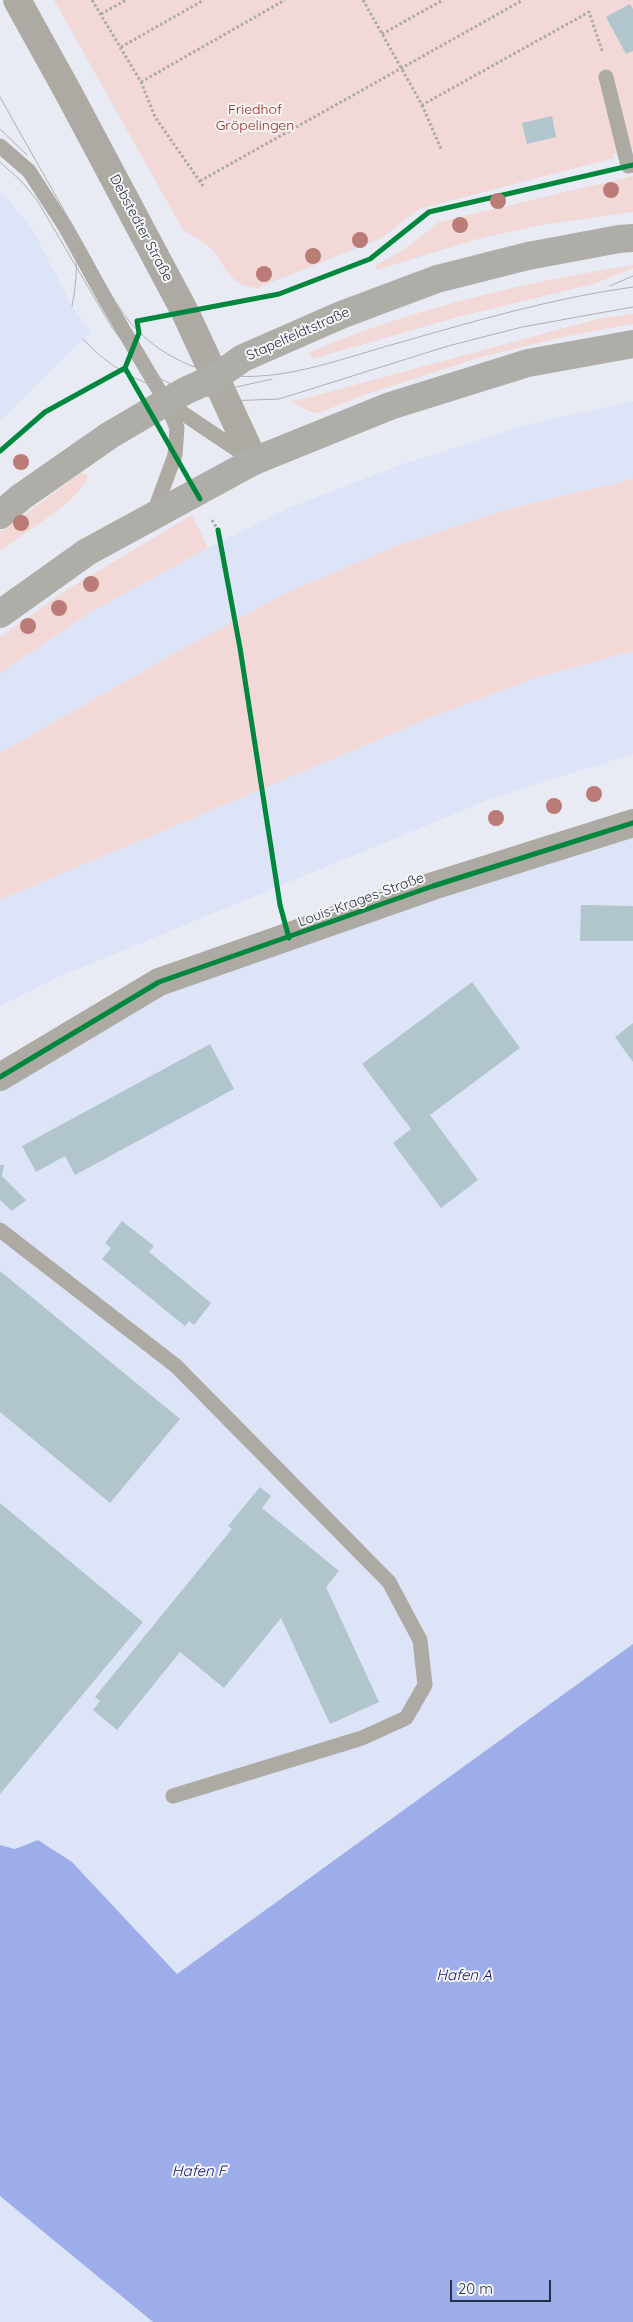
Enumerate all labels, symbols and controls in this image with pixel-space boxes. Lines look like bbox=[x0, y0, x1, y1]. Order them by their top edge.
park label: Friedhof Gröpelingen bbox=[216, 102, 294, 134]
street label: Debstedter Straße bbox=[106, 172, 176, 284]
street label: Stapelfeldtstraße bbox=[244, 304, 352, 364]
street label: Louis-Krages-Straße bbox=[296, 869, 426, 931]
water label: Hafen A bbox=[436, 1966, 492, 1984]
water label: Hafen F bbox=[172, 2162, 226, 2180]
scale bar bbox=[453, 2270, 554, 2302]
text: 20 m bbox=[458, 2279, 493, 2298]

